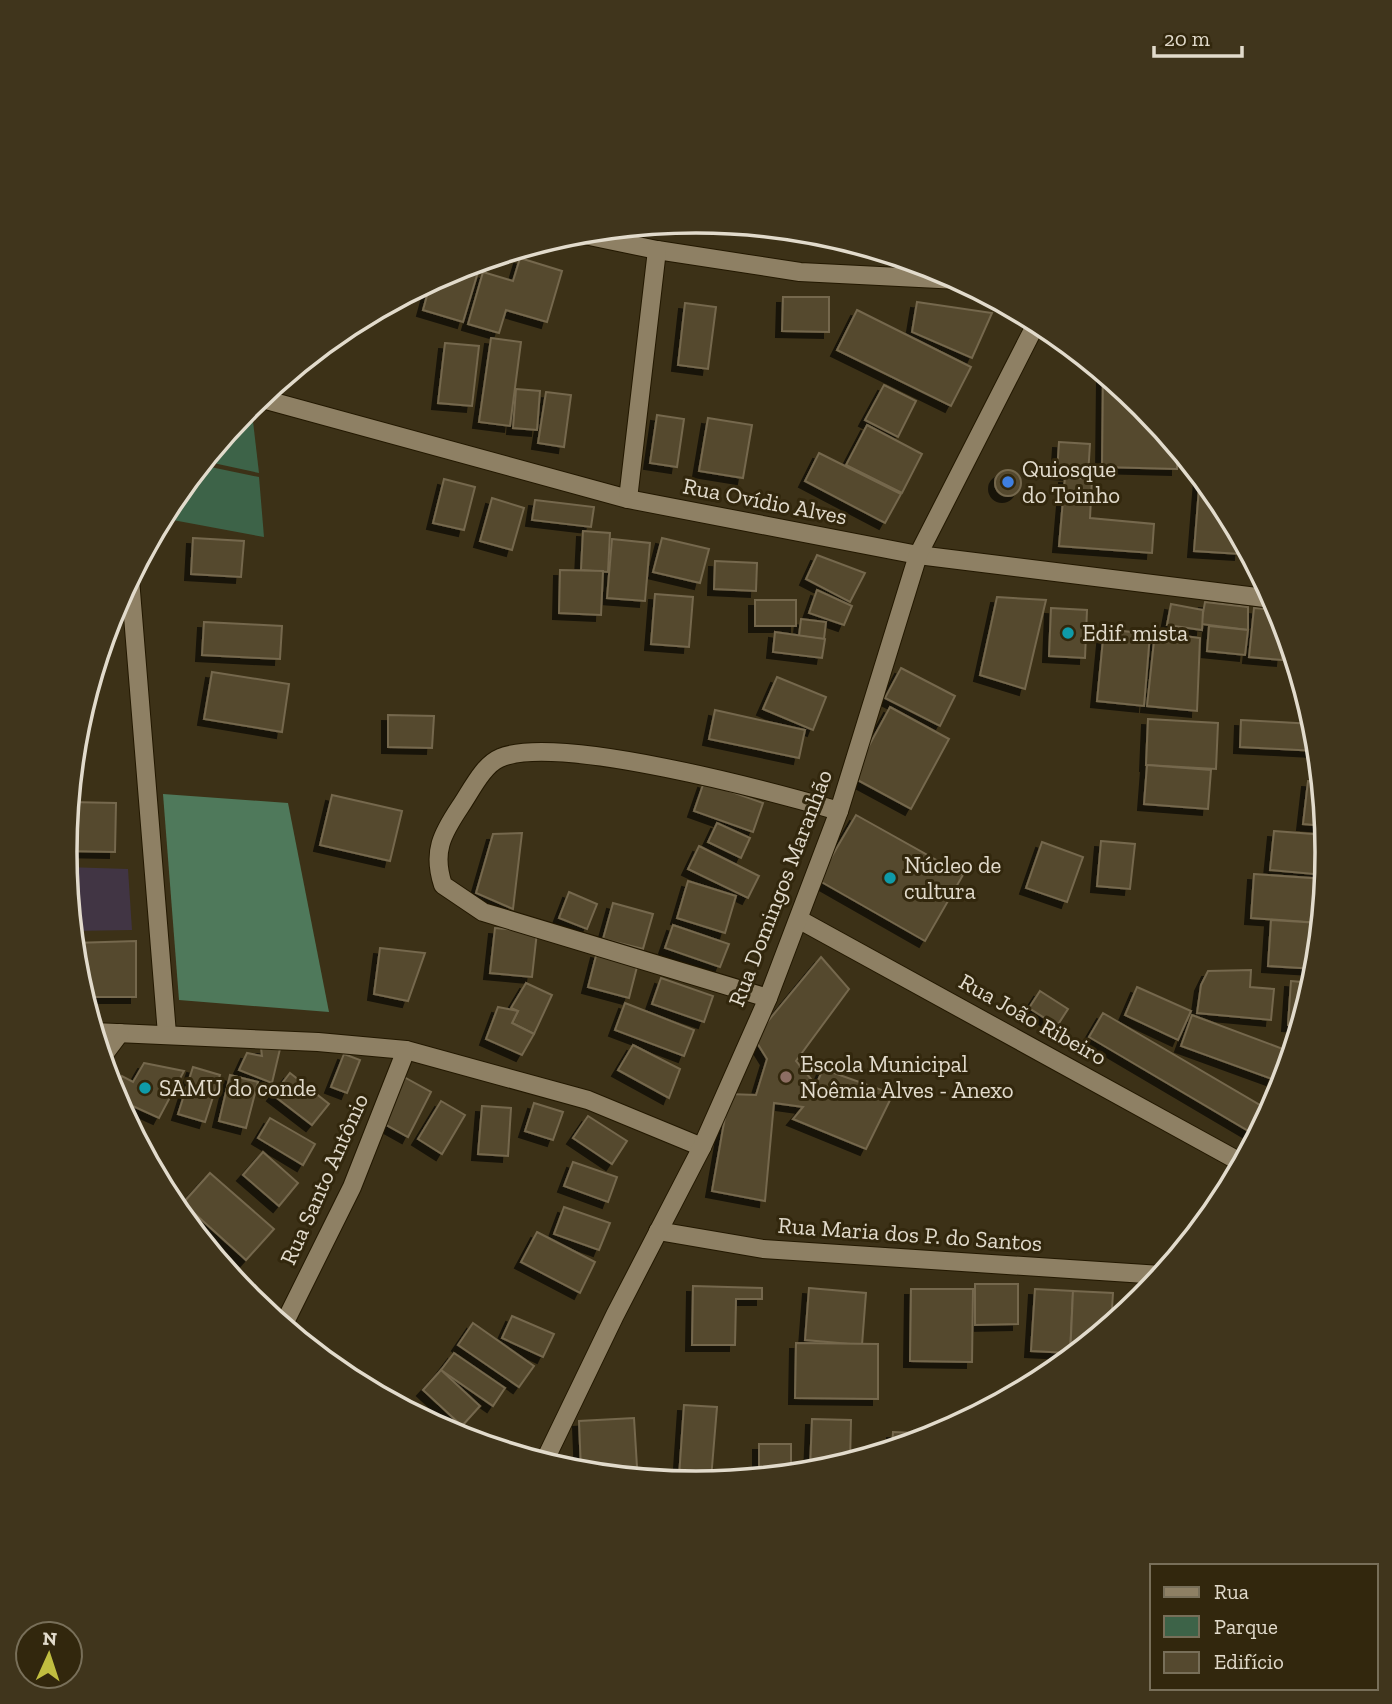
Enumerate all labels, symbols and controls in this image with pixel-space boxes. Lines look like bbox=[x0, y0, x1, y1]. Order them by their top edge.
scale bar bbox=[1154, 14, 1242, 58]
text: 20 m bbox=[1164, 26, 1210, 51]
place label: Quiosque do Toinho bbox=[1022, 455, 1120, 509]
street label: Rua Ovídio Alves bbox=[681, 471, 849, 531]
marker: Quiosque do Toinho bbox=[1000, 474, 1016, 490]
place label: Edif. mista bbox=[1082, 619, 1188, 647]
marker: Edif. mista bbox=[1060, 625, 1076, 641]
street label: Rua Domingos Maranhão bbox=[722, 766, 838, 1010]
place label: Núcleo de cultura bbox=[904, 851, 1001, 905]
marker: Núcleo de cultura bbox=[882, 870, 898, 886]
street label: Rua João Ribeiro bbox=[954, 967, 1112, 1071]
place label: Escola Municipal Noêmia Alves - Anexo bbox=[800, 1050, 1014, 1104]
marker: Escola Municipal Noêmia Alves - Anexo bbox=[778, 1069, 794, 1085]
place label: SAMU do conde bbox=[159, 1074, 316, 1102]
marker: SAMU do conde bbox=[137, 1080, 153, 1096]
street label: Rua Santo Antônio bbox=[274, 1089, 374, 1269]
street label: Rua Maria dos P. do Santos bbox=[777, 1211, 1043, 1257]
legend bbox=[1150, 1564, 1378, 1690]
text: Rua bbox=[1214, 1579, 1249, 1604]
text: Parque bbox=[1214, 1614, 1278, 1639]
north arrow bbox=[14, 1620, 84, 1690]
text: N bbox=[42, 1627, 58, 1650]
text: Edifício bbox=[1214, 1649, 1284, 1674]

